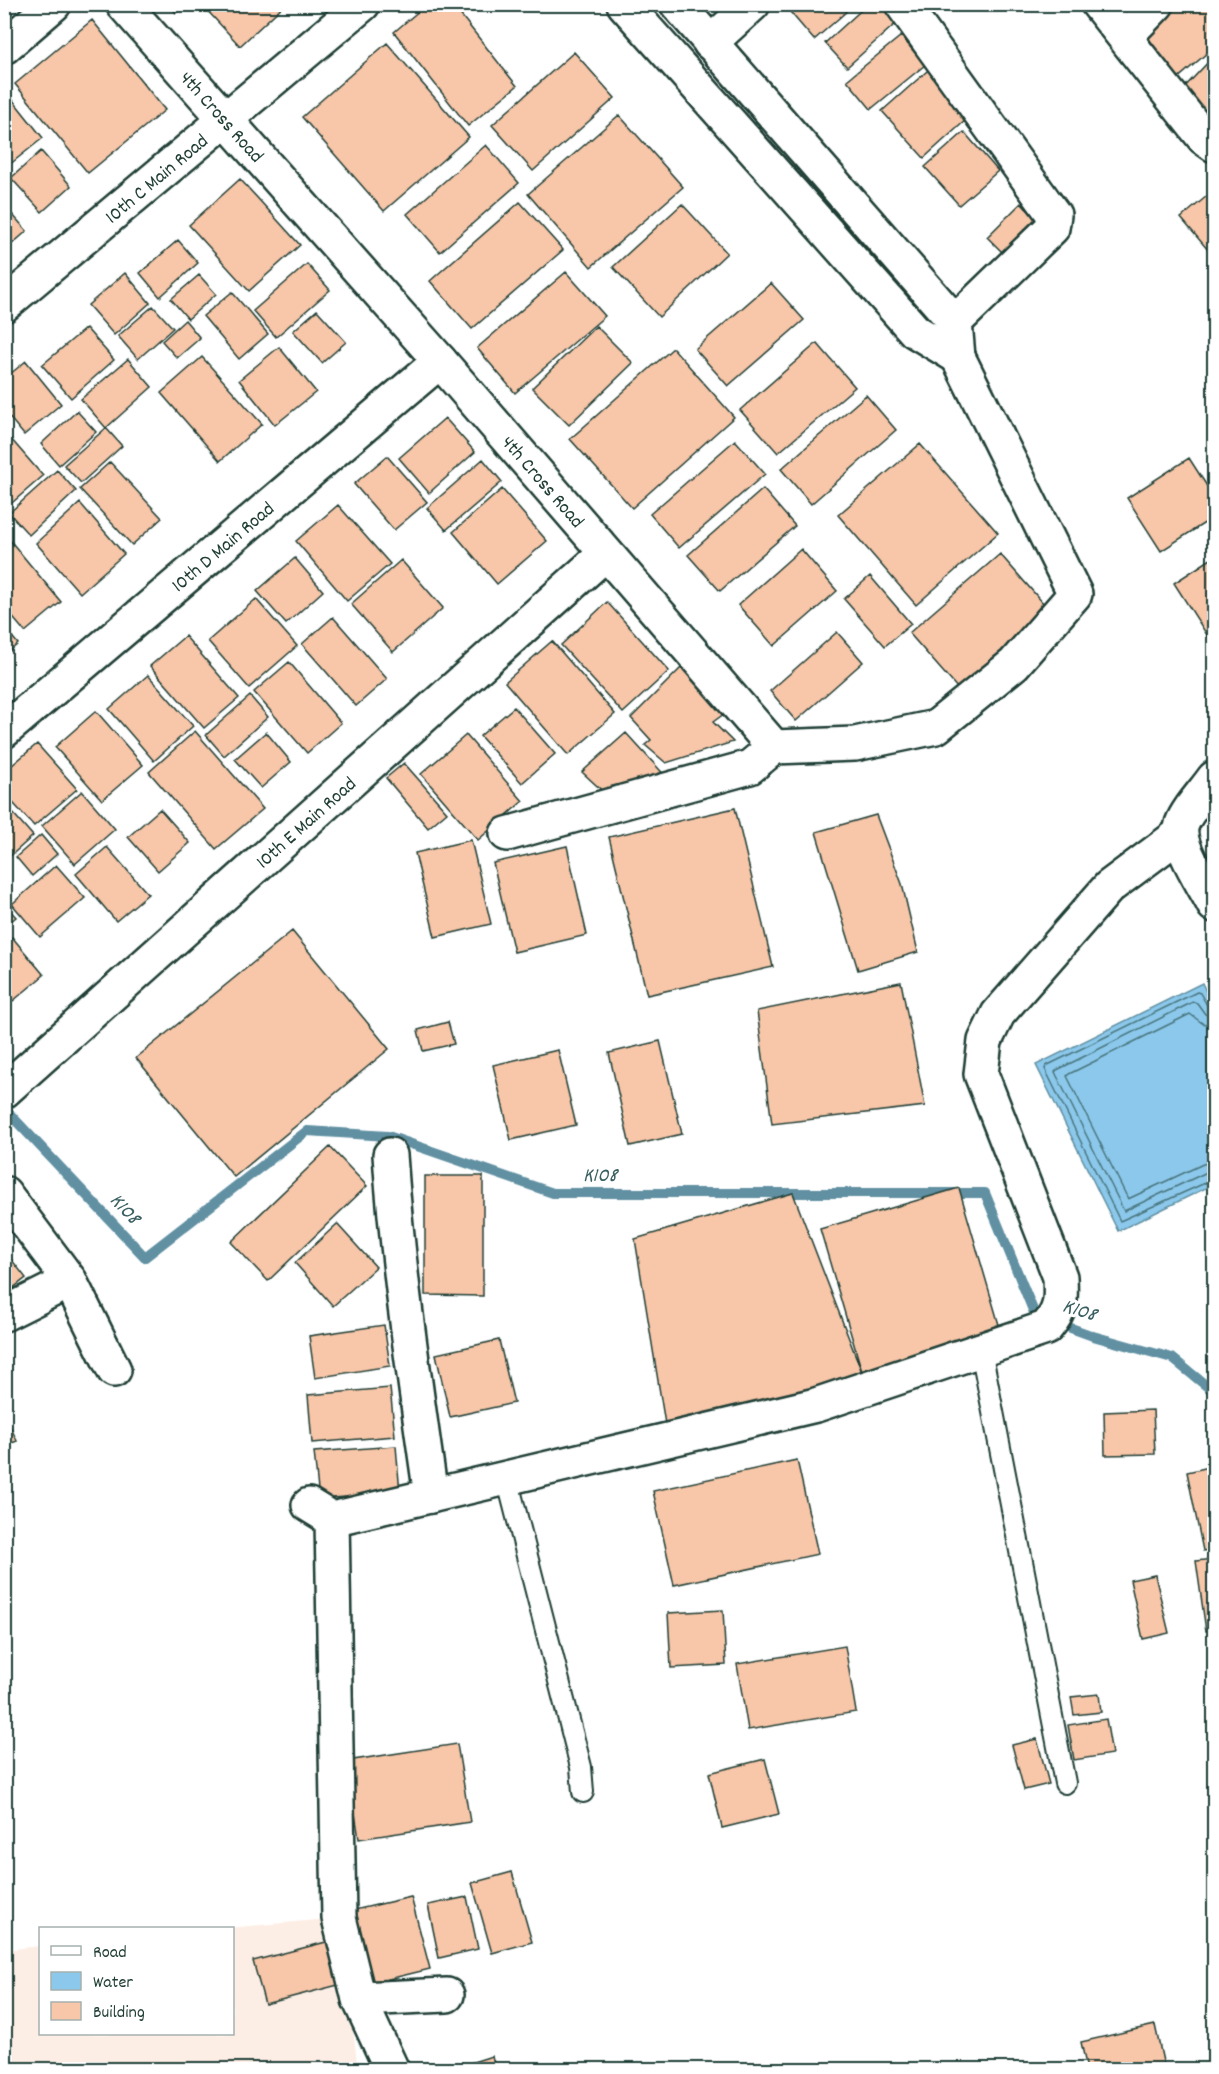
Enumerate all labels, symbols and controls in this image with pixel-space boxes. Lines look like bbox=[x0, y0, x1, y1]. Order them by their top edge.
street label: 4th Cross Road bbox=[172, 66, 269, 170]
street label: 10th C Main Road bbox=[100, 129, 215, 232]
street label: 4th Cross Road bbox=[493, 430, 590, 535]
street label: 10th D Main Road bbox=[166, 496, 282, 600]
street label: 10th E Main Road bbox=[251, 772, 364, 877]
water label: K108 bbox=[583, 1162, 620, 1192]
water label: K108 bbox=[101, 1187, 148, 1235]
water label: K108 bbox=[1058, 1293, 1102, 1332]
legend bbox=[39, 1927, 234, 2035]
text: Road bbox=[93, 1941, 127, 1966]
text: Water bbox=[93, 1971, 133, 1996]
text: Building bbox=[93, 2001, 145, 2026]

